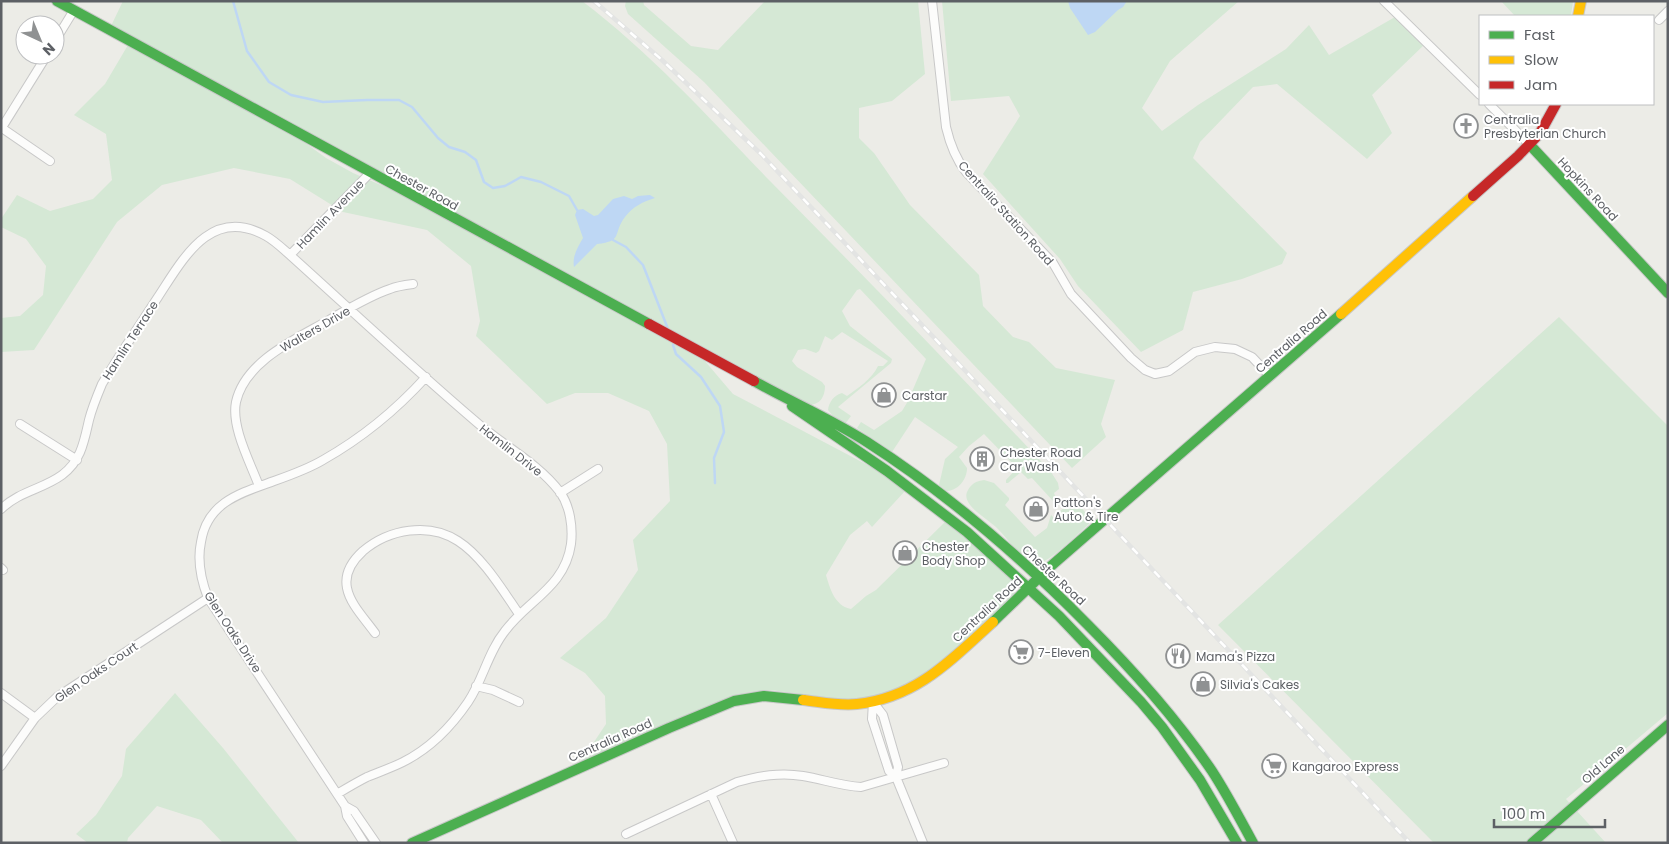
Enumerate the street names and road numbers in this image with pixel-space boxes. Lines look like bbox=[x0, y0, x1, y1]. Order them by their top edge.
street label: Hopkins Road bbox=[1554, 153, 1622, 225]
street label: Centralia Station Road bbox=[954, 157, 1058, 269]
street label: Chester Road bbox=[382, 160, 462, 214]
street label: Hamlin Avenue bbox=[292, 176, 368, 252]
street label: Hamlin Terrace bbox=[98, 297, 162, 383]
street label: Walters Drive bbox=[277, 302, 353, 356]
street label: Centralia Road bbox=[1252, 305, 1330, 377]
street label: Hamlin Drive bbox=[476, 420, 546, 480]
street label: Chester Road bbox=[1018, 541, 1090, 609]
street label: Centralia Road bbox=[948, 572, 1026, 646]
street label: Glen Oaks Drive bbox=[200, 588, 266, 676]
street label: Glen Oaks Court bbox=[51, 638, 141, 706]
street label: Centralia Road bbox=[566, 714, 654, 766]
street label: Old Lane bbox=[1578, 740, 1628, 788]

